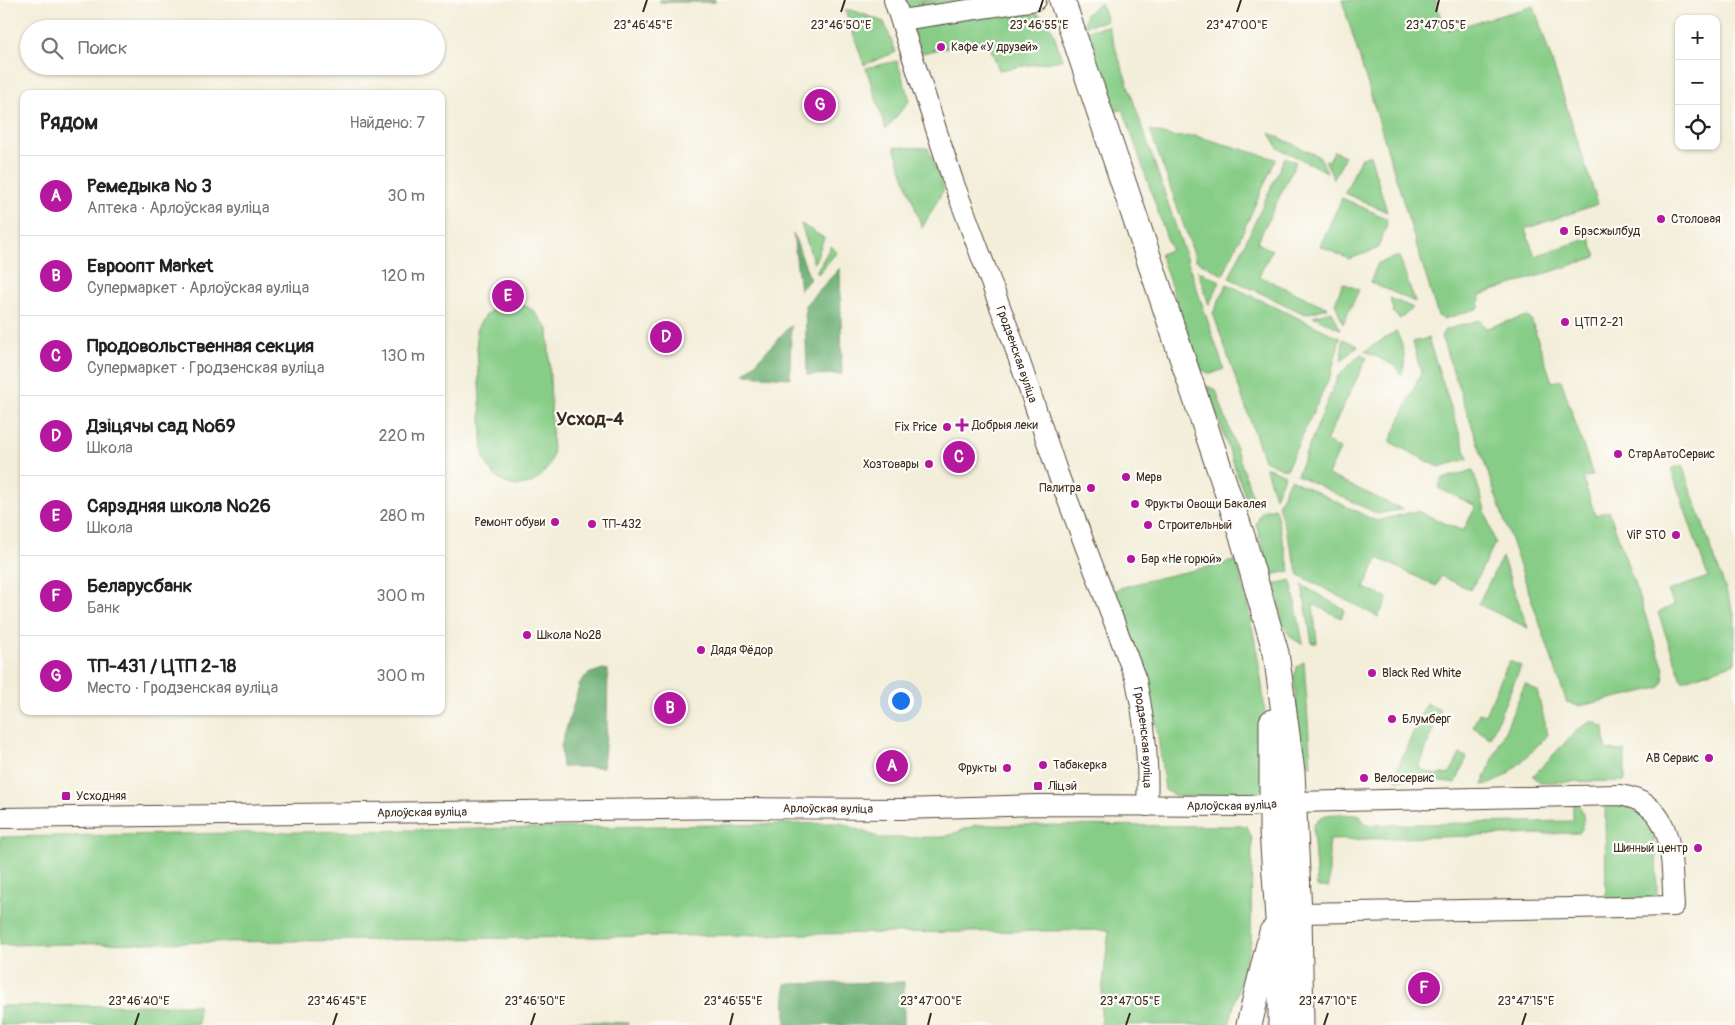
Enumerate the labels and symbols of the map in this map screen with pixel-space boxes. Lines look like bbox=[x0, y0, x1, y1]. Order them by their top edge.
text: 23°46'45"E bbox=[613, 18, 673, 33]
text: 23°46'50"E bbox=[811, 18, 871, 33]
text: 23°46'55"E bbox=[1010, 18, 1068, 33]
text: 23°47'00"E bbox=[1206, 18, 1268, 33]
text: 23°47'05"E bbox=[1406, 18, 1466, 33]
place label: Кафе «У друзей» bbox=[951, 40, 1038, 55]
marker: Кафе «У друзей» bbox=[935, 41, 947, 53]
pin: G bbox=[804, 86, 836, 124]
place label: Столовая bbox=[1671, 212, 1721, 227]
marker: Столовая bbox=[1655, 213, 1667, 225]
place label: Брэсжылбуд bbox=[1574, 224, 1641, 239]
marker: Брэсжылбуд bbox=[1558, 225, 1570, 237]
pin: E bbox=[492, 277, 524, 315]
street label: Гродзенская вуліца bbox=[993, 304, 1041, 405]
place label: ЦТП 2-21 bbox=[1575, 315, 1623, 330]
marker: ЦТП 2-21 bbox=[1559, 316, 1571, 328]
pin: D bbox=[650, 318, 682, 356]
district label: Усход-4 bbox=[556, 408, 624, 431]
place label: Добрыя леки bbox=[971, 418, 1039, 433]
marker: Добрыя леки bbox=[956, 419, 968, 431]
place label: Fix Price bbox=[894, 420, 937, 435]
marker: Fix Price bbox=[941, 421, 953, 433]
pin: C bbox=[943, 438, 975, 476]
place label: СтарАвтоСервис bbox=[1628, 447, 1715, 462]
marker: СтарАвтоСервис bbox=[1612, 448, 1624, 460]
place label: Хозтовары bbox=[863, 457, 919, 472]
marker: Хозтовары bbox=[923, 458, 935, 470]
place label: Мерв bbox=[1136, 470, 1162, 485]
marker: Мерв bbox=[1120, 471, 1132, 483]
place label: Палитра bbox=[1039, 481, 1081, 496]
marker: Палитра bbox=[1085, 482, 1097, 494]
place label: Фрукты Овощи Бакалея bbox=[1145, 497, 1267, 512]
marker: Фрукты Овощи Бакалея bbox=[1129, 498, 1141, 510]
place label: Ремонт обуви bbox=[474, 515, 546, 530]
marker: Ремонт обуви bbox=[549, 516, 561, 528]
place label: ТП-432 bbox=[602, 517, 642, 532]
marker: ТП-432 bbox=[586, 518, 598, 530]
place label: Строительный bbox=[1158, 518, 1232, 533]
marker: Строительный bbox=[1142, 519, 1154, 531]
place label: ViP STO bbox=[1626, 528, 1666, 543]
marker: ViP STO bbox=[1670, 529, 1682, 541]
place label: Бар «Не горюй» bbox=[1141, 552, 1222, 567]
marker: Бар «Не горюй» bbox=[1125, 553, 1137, 565]
place label: Школа №28 bbox=[537, 628, 601, 643]
marker: Школа №28 bbox=[521, 629, 533, 641]
place label: Дядя Фёдор bbox=[710, 643, 773, 658]
marker: Дядя Фёдор bbox=[695, 644, 707, 656]
place label: Black Red White bbox=[1382, 666, 1461, 681]
marker: Black Red White bbox=[1366, 667, 1378, 679]
street label: Гродзенская вуліца bbox=[1130, 686, 1155, 789]
your location bbox=[888, 688, 914, 714]
pin: B bbox=[654, 689, 686, 727]
place label: Блумберг bbox=[1402, 712, 1451, 727]
marker: Блумберг bbox=[1386, 713, 1398, 725]
pin: A bbox=[876, 747, 908, 785]
place label: АВ Сервис bbox=[1645, 751, 1699, 766]
marker: АВ Сервис bbox=[1703, 752, 1715, 764]
place label: Табакерка bbox=[1053, 758, 1107, 773]
marker: Табакерка bbox=[1037, 759, 1049, 771]
place label: Фрукты bbox=[958, 761, 997, 776]
marker: Фрукты bbox=[1001, 762, 1013, 774]
place label: Велосервис bbox=[1374, 771, 1434, 786]
marker: Велосервис bbox=[1358, 772, 1370, 784]
place label: Ліцэй bbox=[1047, 779, 1077, 794]
marker: Ліцэй bbox=[1032, 780, 1044, 792]
place label: Усходняя bbox=[76, 789, 127, 804]
marker: Усходняя bbox=[60, 790, 72, 802]
street label: Арлоўская вуліца bbox=[1187, 796, 1278, 814]
street label: Арлоўская вуліца bbox=[783, 801, 873, 816]
street label: Арлоўская вуліца bbox=[377, 804, 468, 820]
place label: Шинный центр bbox=[1614, 841, 1688, 856]
marker: Шинный центр bbox=[1692, 842, 1704, 854]
pin: F bbox=[1408, 969, 1440, 1007]
text: 23°46'40"E bbox=[109, 994, 169, 1009]
text: 23°46'45"E bbox=[307, 994, 367, 1009]
text: 23°46'50"E bbox=[505, 994, 565, 1009]
text: 23°46'55"E bbox=[704, 994, 762, 1009]
text: 23°47'00"E bbox=[900, 994, 962, 1009]
text: 23°47'05"E bbox=[1100, 994, 1160, 1009]
text: 23°47'10"E bbox=[1299, 994, 1357, 1009]
text: 23°47'15"E bbox=[1498, 994, 1554, 1009]

